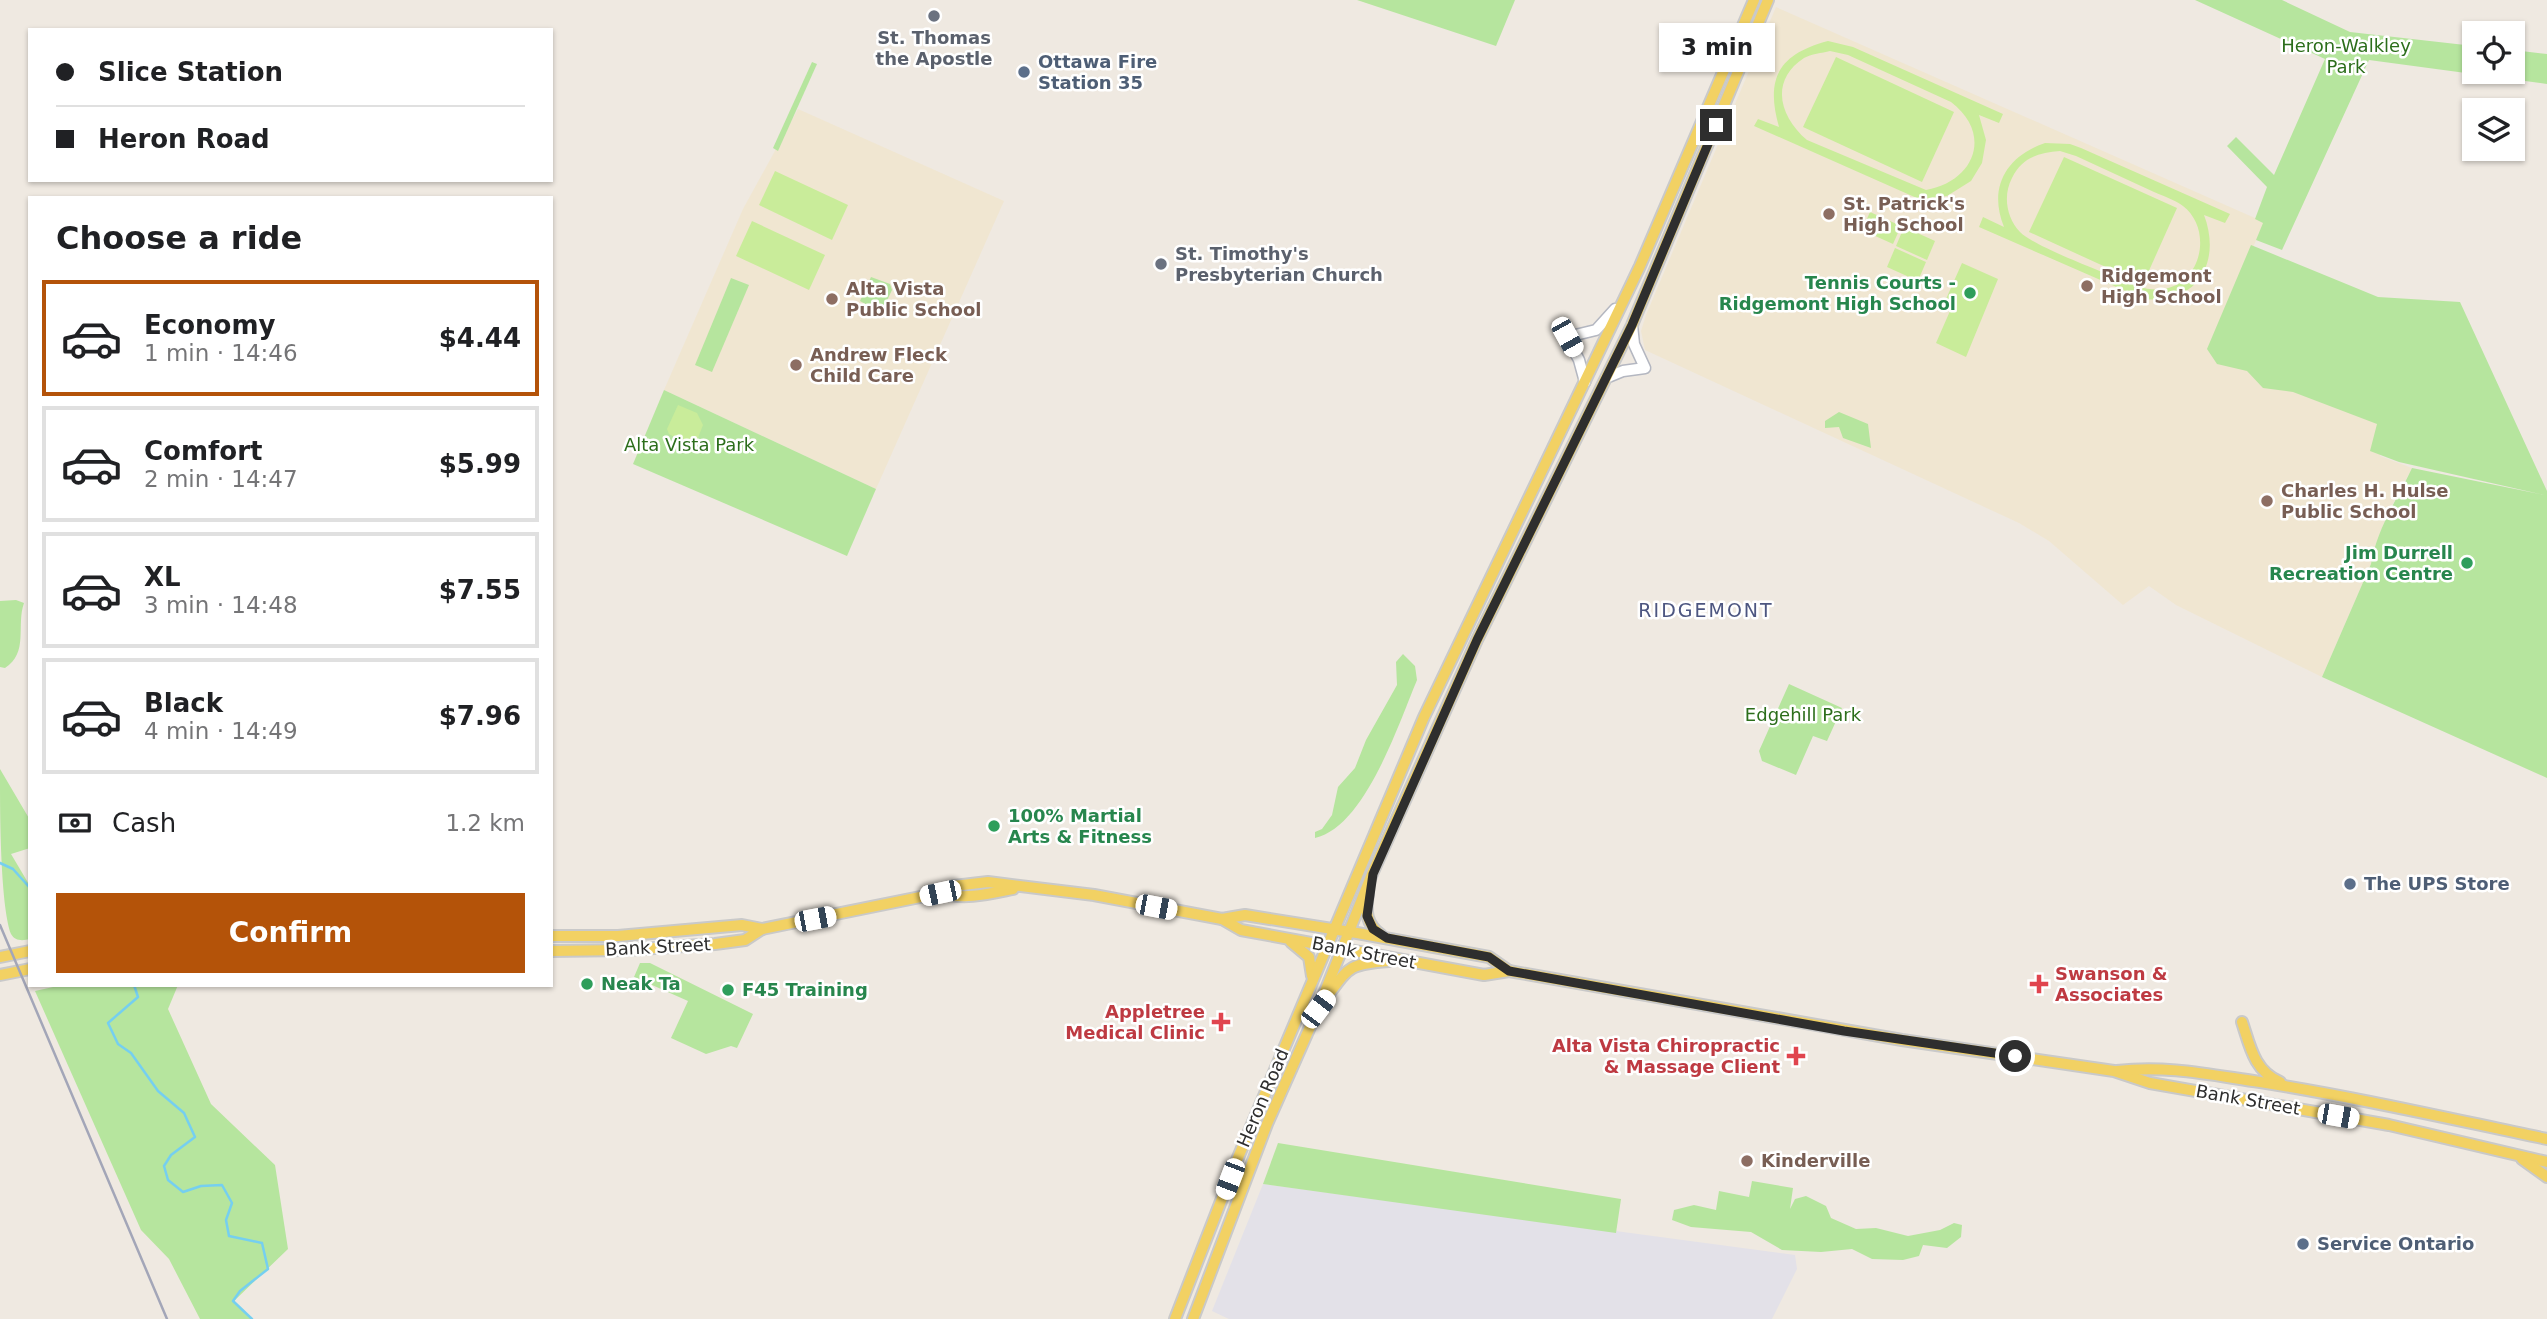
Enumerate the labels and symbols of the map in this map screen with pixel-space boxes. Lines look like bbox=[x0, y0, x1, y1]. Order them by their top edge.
marker: St. Thomas the Apostle bbox=[926, 8, 942, 24]
callout: 3 min bbox=[1658, 24, 1774, 72]
place label: St. Thomas the Apostle bbox=[876, 27, 992, 69]
park label: Heron-Walkley Park bbox=[2281, 35, 2411, 77]
place label: Ottawa Fire Station 35 bbox=[1038, 51, 1157, 93]
marker: Ottawa Fire Station 35 bbox=[1016, 64, 1032, 80]
route end bbox=[1700, 109, 1732, 141]
place label: St. Patrick's High School bbox=[1843, 193, 1965, 235]
marker: St. Patrick's High School bbox=[1821, 206, 1837, 222]
place label: St. Timothy's Presbyterian Church bbox=[1175, 243, 1383, 285]
marker: St. Timothy's Presbyterian Church bbox=[1153, 256, 1169, 272]
place label: Ridgemont High School bbox=[2101, 265, 2222, 307]
place label: Tennis Courts - Ridgemont High School bbox=[1719, 272, 1956, 314]
place label: Alta Vista Public School bbox=[846, 278, 982, 320]
marker: Ridgemont High School bbox=[2079, 278, 2095, 294]
marker: Tennis Courts - Ridgemont High School bbox=[1962, 285, 1978, 301]
marker: Alta Vista Public School bbox=[824, 291, 840, 307]
car bbox=[1548, 314, 1587, 360]
place label: Andrew Fleck Child Care bbox=[810, 344, 948, 386]
marker: Andrew Fleck Child Care bbox=[788, 357, 804, 373]
park label: Alta Vista Park bbox=[624, 434, 755, 455]
place label: Charles H. Hulse Public School bbox=[2281, 480, 2449, 522]
marker: Charles H. Hulse Public School bbox=[2259, 493, 2275, 509]
place label: Jim Durrell Recreation Centre bbox=[2269, 542, 2453, 584]
marker: Jim Durrell Recreation Centre bbox=[2459, 555, 2475, 571]
district label: RIDGEMONT bbox=[1638, 599, 1774, 621]
park label: Edgehill Park bbox=[1745, 704, 1862, 725]
place label: 100% Martial Arts & Fitness bbox=[1008, 805, 1152, 847]
marker: 100% Martial Arts & Fitness bbox=[986, 818, 1002, 834]
place label: The UPS Store bbox=[2364, 873, 2510, 894]
marker: The UPS Store bbox=[2342, 876, 2358, 892]
car bbox=[918, 878, 963, 908]
car bbox=[1134, 893, 1179, 921]
car bbox=[793, 905, 838, 933]
street label: Bank Street bbox=[1310, 932, 1418, 973]
street label: Bank Street bbox=[605, 933, 711, 960]
place label: Swanson & Associates bbox=[2055, 963, 2167, 1005]
place label: Neak Ta bbox=[601, 973, 681, 994]
marker: Swanson & Associates bbox=[2029, 974, 2049, 994]
marker: Neak Ta bbox=[579, 976, 595, 992]
place label: F45 Training bbox=[742, 979, 868, 1000]
marker: F45 Training bbox=[720, 982, 736, 998]
car bbox=[1297, 986, 1340, 1032]
place label: Appletree Medical Clinic bbox=[1065, 1001, 1205, 1043]
marker: Appletree Medical Clinic bbox=[1211, 1012, 1231, 1032]
place label: Alta Vista Chiropractic & Massage Client bbox=[1552, 1035, 1780, 1077]
route start bbox=[1999, 1040, 2031, 1072]
street label: Heron Road bbox=[1232, 1045, 1293, 1150]
marker: Alta Vista Chiropractic & Massage Client bbox=[1786, 1046, 1806, 1066]
street label: Bank Street bbox=[2194, 1080, 2302, 1119]
car bbox=[2316, 1102, 2361, 1130]
place label: Kinderville bbox=[1761, 1150, 1870, 1171]
marker: Kinderville bbox=[1739, 1153, 1755, 1169]
car bbox=[1213, 1156, 1248, 1202]
place label: Service Ontario bbox=[2317, 1233, 2474, 1254]
marker: Service Ontario bbox=[2295, 1236, 2311, 1252]

